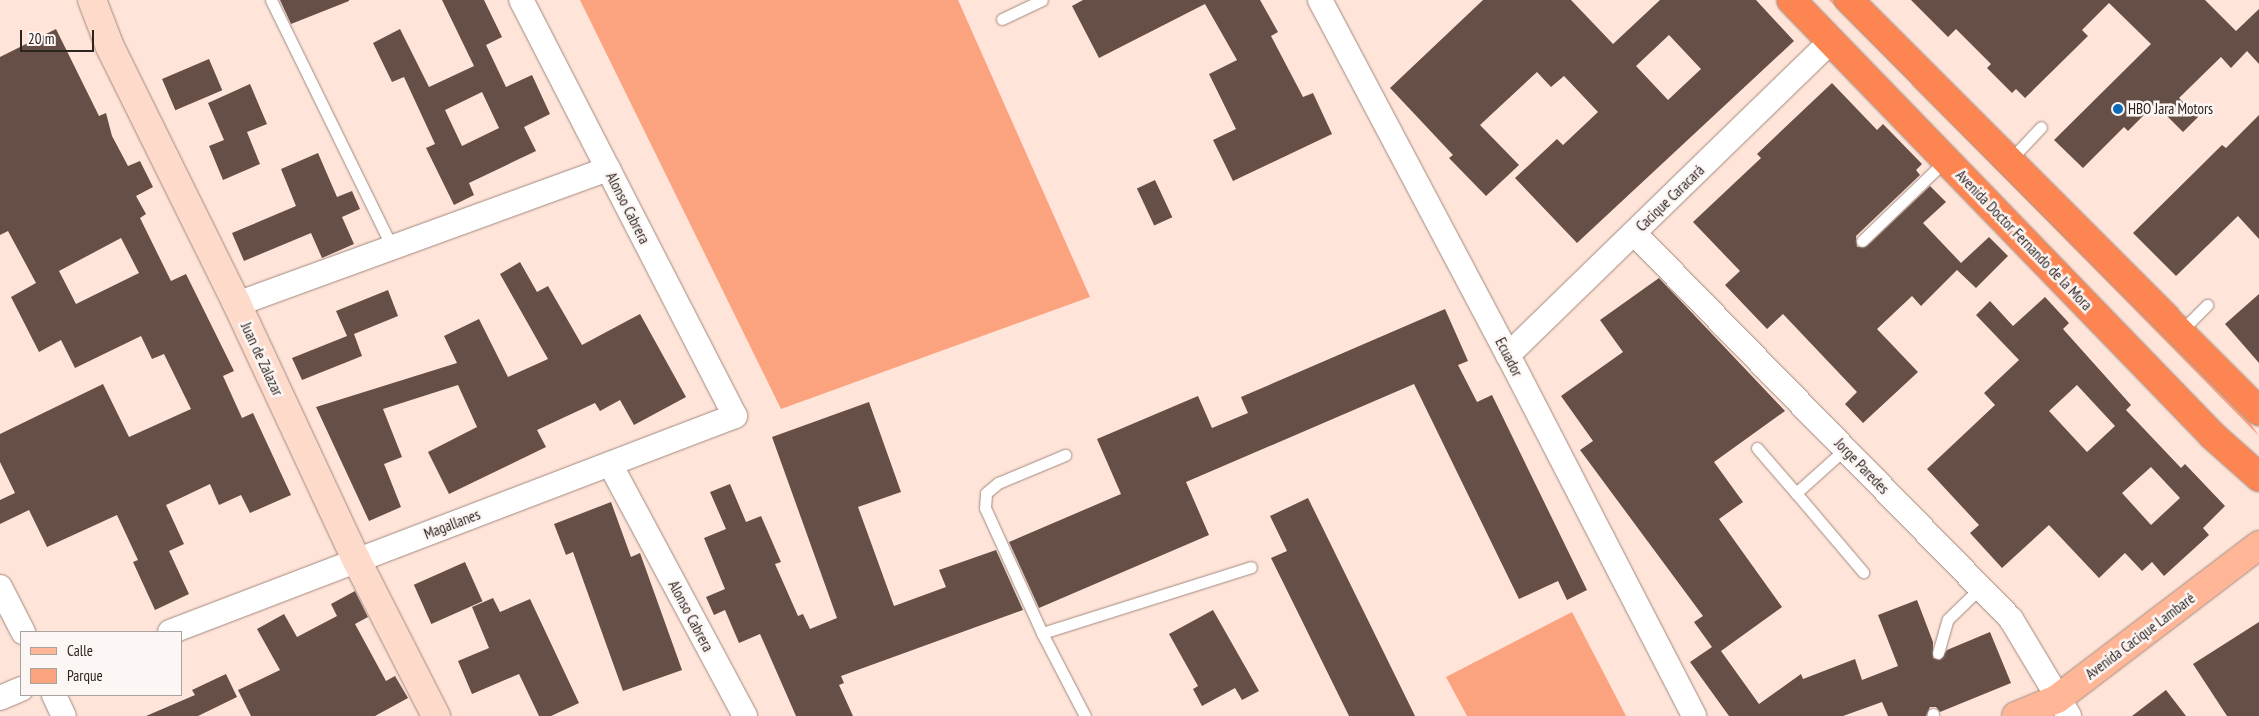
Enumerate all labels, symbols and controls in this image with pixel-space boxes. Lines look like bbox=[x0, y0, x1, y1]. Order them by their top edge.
scale bar bbox=[22, 20, 96, 52]
text: 20 m bbox=[28, 29, 54, 48]
place label: HBO Jara Motors bbox=[2128, 100, 2213, 118]
marker: HBO Jara Motors bbox=[2112, 103, 2124, 115]
street label: Cacique Caracará bbox=[1632, 161, 1708, 235]
street label: Avenida Doctor Fernando de la Mora bbox=[1952, 166, 2096, 314]
street label: Alonso Cabrera bbox=[602, 169, 654, 247]
street label: Juan de Zalazar bbox=[237, 319, 287, 399]
street label: Ecuador bbox=[1492, 334, 1526, 380]
street label: Jorge Paredes bbox=[1831, 434, 1893, 498]
street label: Magallanes bbox=[421, 505, 483, 543]
street label: Alonso Cabrera bbox=[665, 577, 717, 655]
street label: Avenida Cacique Lambaré bbox=[2082, 589, 2198, 683]
legend bbox=[20, 631, 182, 696]
text: Calle bbox=[67, 641, 93, 660]
text: Parque bbox=[67, 666, 103, 685]

